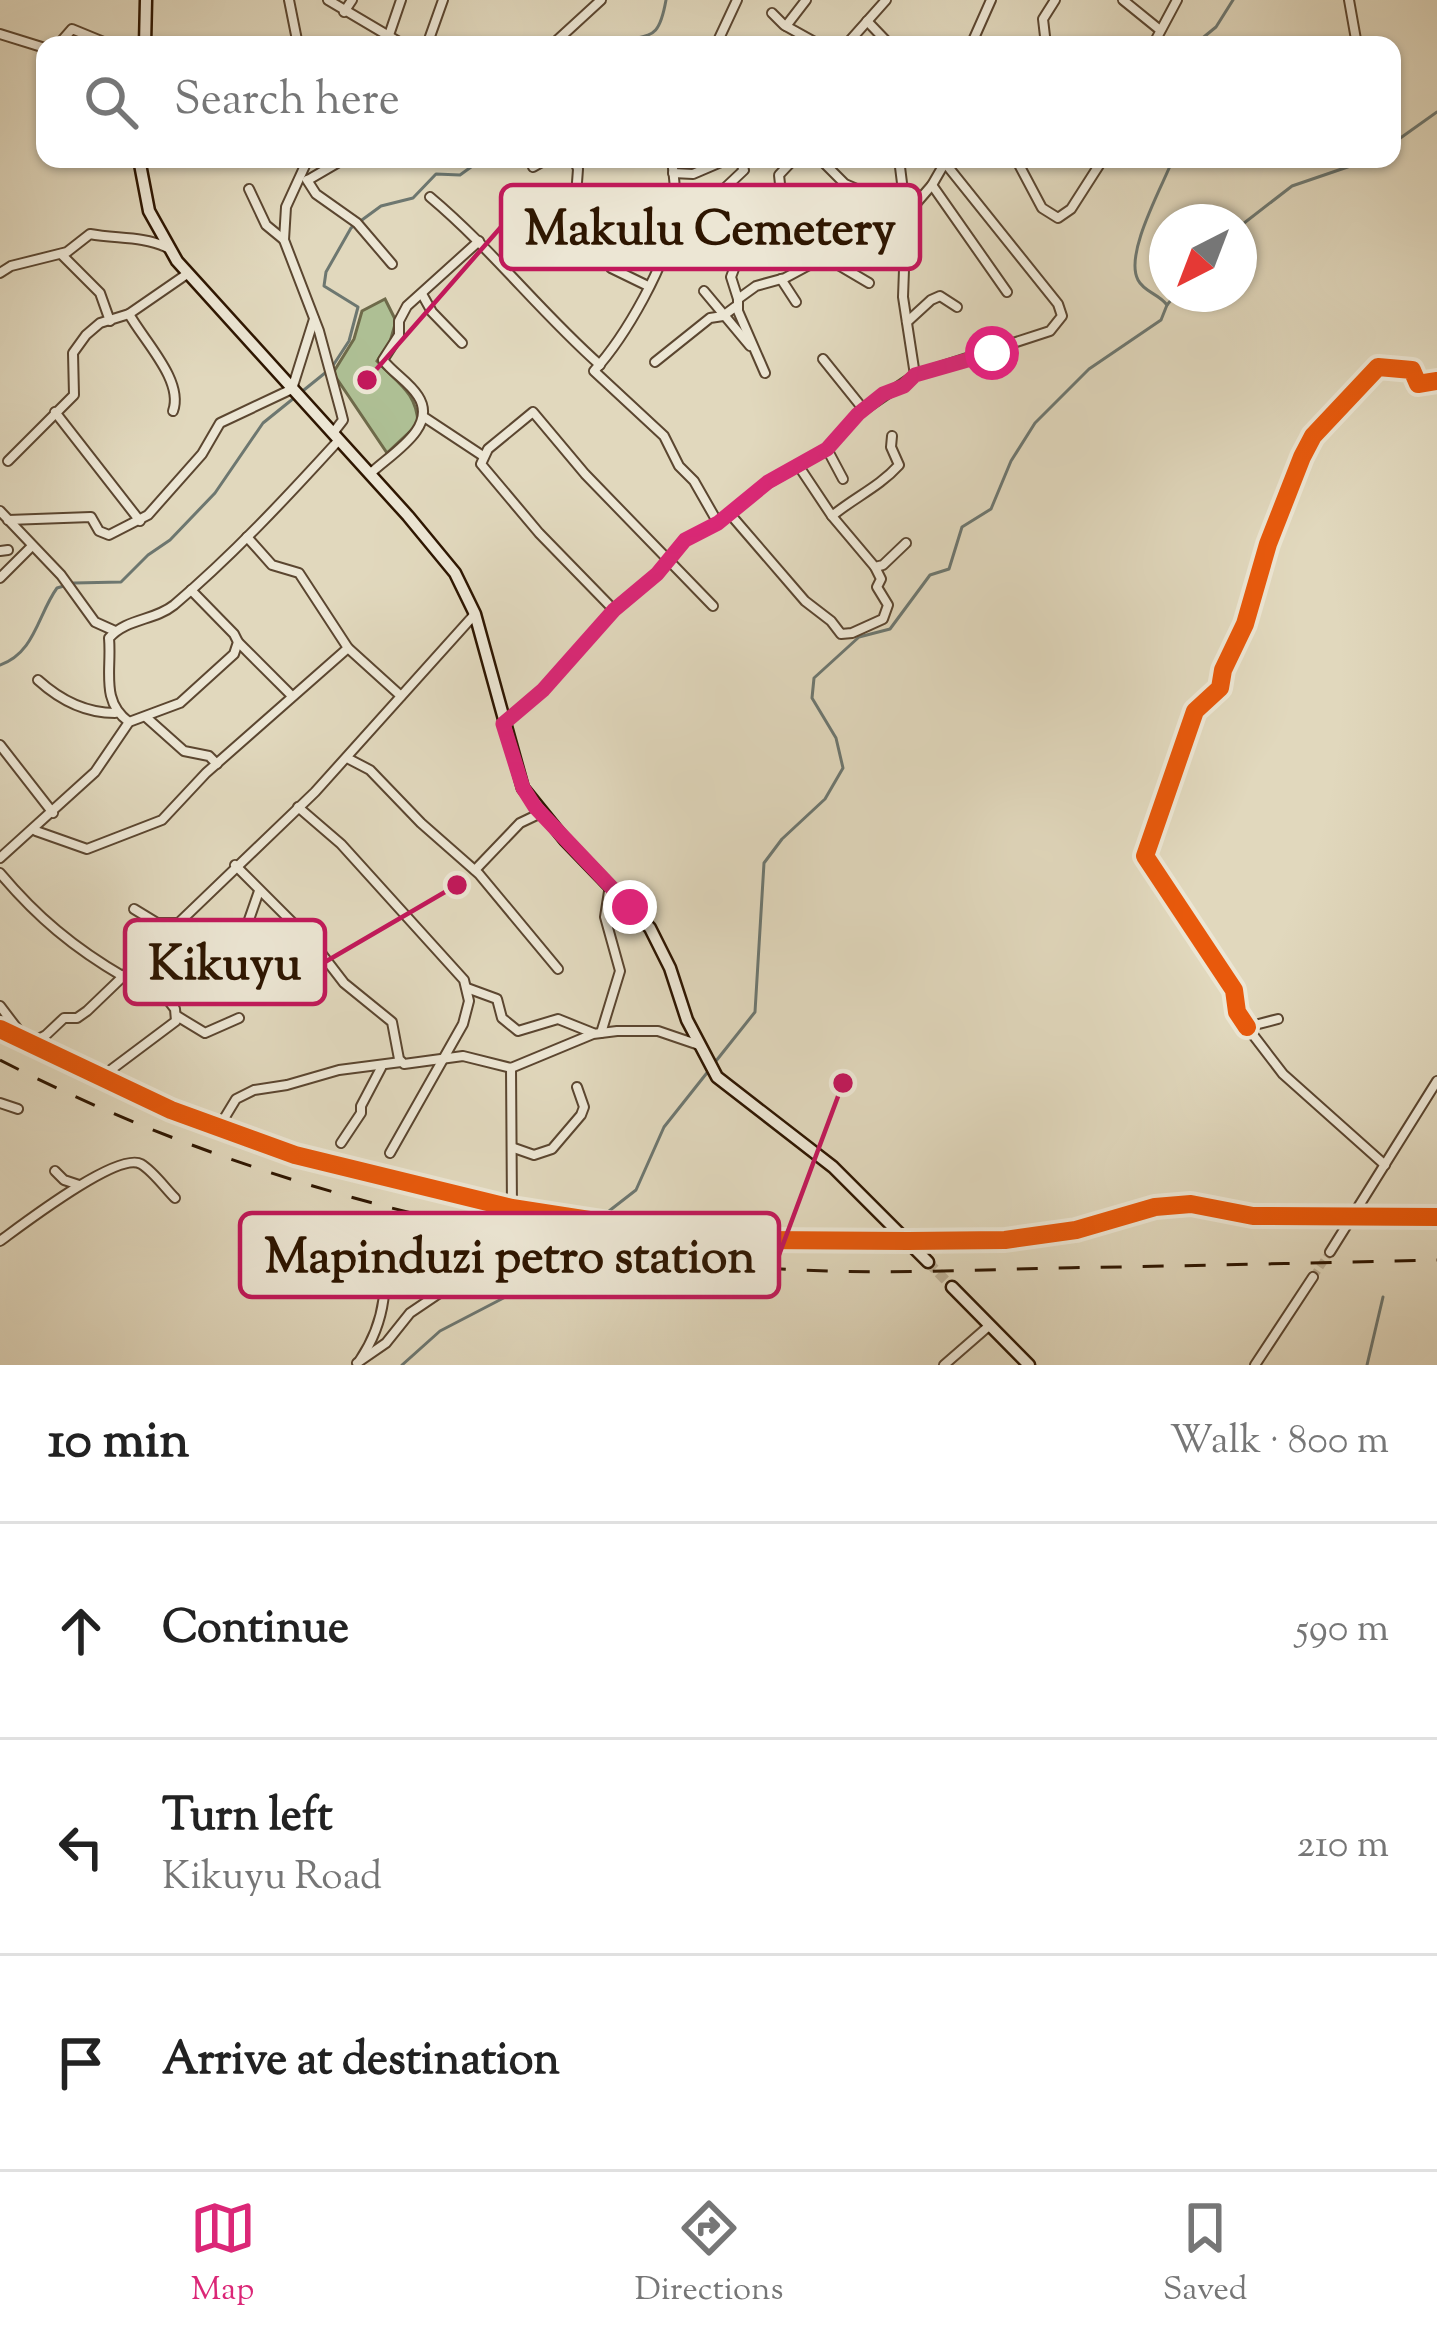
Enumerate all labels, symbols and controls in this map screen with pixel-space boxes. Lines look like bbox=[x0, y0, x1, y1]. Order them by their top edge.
search box bbox=[36, 36, 1401, 168]
icon: search bbox=[78, 69, 144, 135]
text: Search here bbox=[174, 70, 400, 135]
callout: Makulu Cemetery bbox=[501, 185, 920, 269]
text: Makulu Cemetery bbox=[524, 198, 896, 267]
north arrow bbox=[1149, 204, 1257, 312]
route start bbox=[965, 326, 1019, 380]
route end bbox=[603, 880, 657, 934]
callout: Kikuyu bbox=[125, 920, 325, 1004]
text: Kikuyu bbox=[149, 933, 302, 1002]
callout: Mapinduzi petro station bbox=[240, 1213, 779, 1297]
text: Mapinduzi petro station bbox=[264, 1226, 756, 1295]
text: 10 min bbox=[48, 1407, 189, 1480]
text: Walk · 800 m bbox=[1170, 1415, 1389, 1471]
icon: ahead bbox=[48, 1598, 114, 1664]
text: Continue bbox=[162, 1598, 349, 1663]
text: 590 m bbox=[1296, 1603, 1389, 1659]
text: Turn left bbox=[162, 1786, 333, 1851]
icon: left bbox=[48, 1814, 114, 1880]
text: 210 m bbox=[1297, 1819, 1389, 1875]
text: Kikuyu Road bbox=[162, 1851, 382, 1907]
icon: arrive bbox=[48, 2030, 114, 2096]
text: Arrive at destination bbox=[162, 2030, 560, 2095]
tab: Map bbox=[190, 2195, 256, 2315]
tab: Directions bbox=[635, 2195, 784, 2315]
tab: Saved bbox=[1163, 2195, 1247, 2315]

